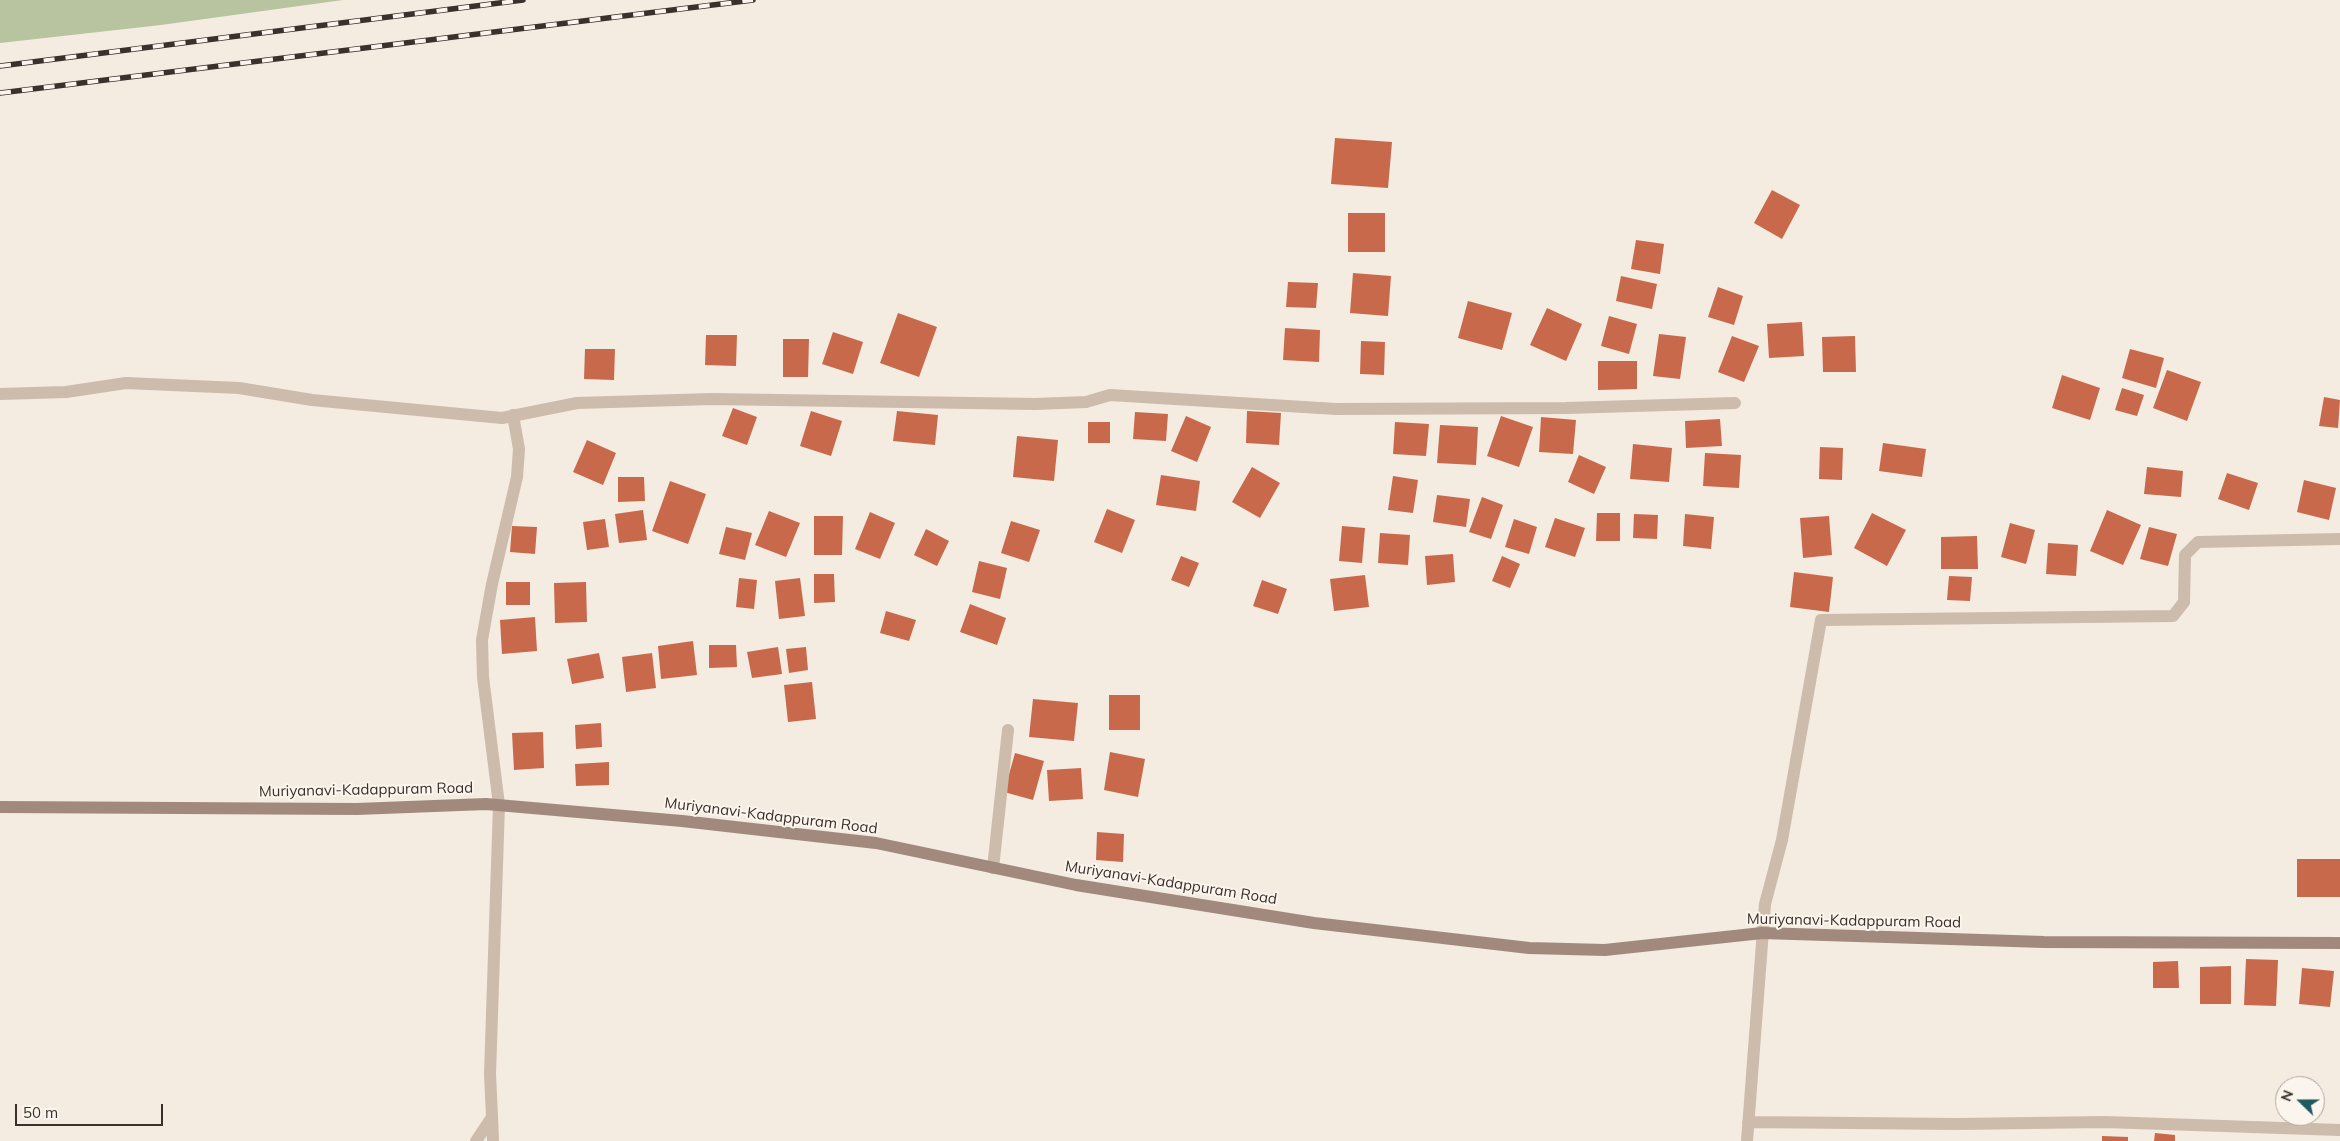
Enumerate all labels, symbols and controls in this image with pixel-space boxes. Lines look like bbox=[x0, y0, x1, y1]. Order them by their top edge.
street label: Muriyanavi-Kadappuram Road bbox=[259, 779, 473, 801]
street label: Muriyanavi-Kadappuram Road bbox=[663, 794, 879, 838]
street label: Muriyanavi-Kadappuram Road bbox=[1064, 857, 1278, 909]
street label: Muriyanavi-Kadappuram Road bbox=[1747, 910, 1961, 932]
north arrow bbox=[2275, 1076, 2325, 1126]
text: N bbox=[2277, 1087, 2297, 1104]
scale bar bbox=[18, 1094, 165, 1126]
text: 50 m bbox=[23, 1103, 58, 1122]

